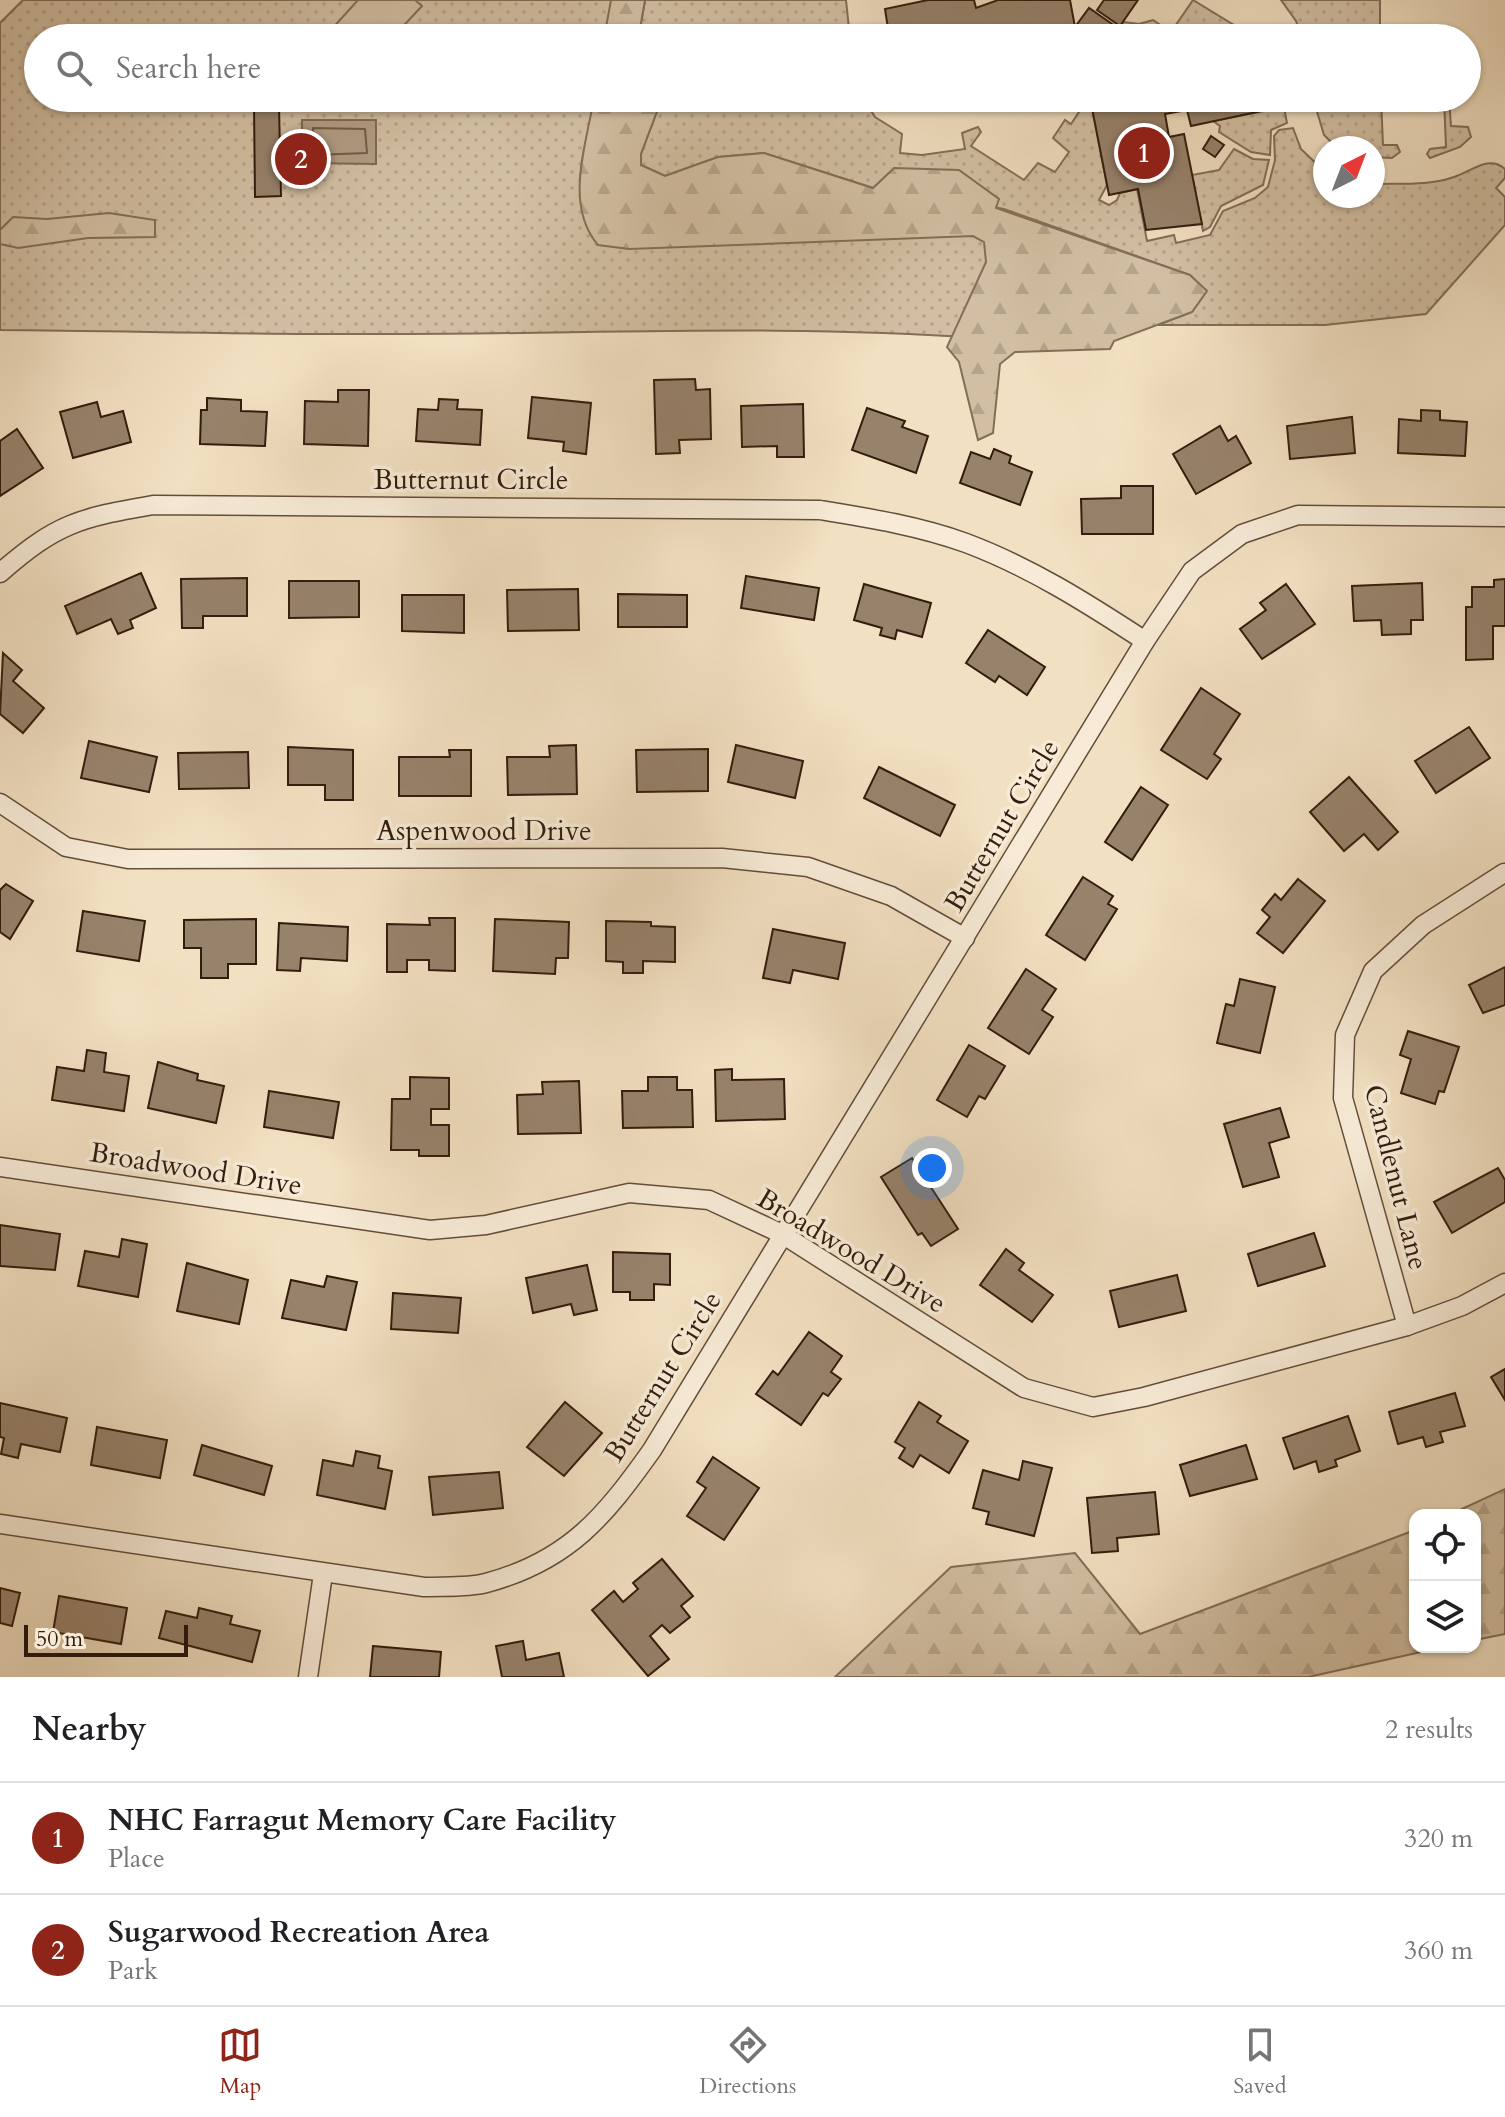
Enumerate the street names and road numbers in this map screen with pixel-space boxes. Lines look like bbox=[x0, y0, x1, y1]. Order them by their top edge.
street label: Butternut Circle bbox=[374, 461, 568, 499]
street label: Butternut Circle bbox=[935, 732, 1068, 919]
street label: Aspenwood Drive bbox=[376, 812, 592, 850]
street label: Candlenut Lane bbox=[1355, 1081, 1437, 1274]
street label: Broadwood Drive bbox=[87, 1133, 305, 1205]
street label: Broadwood Drive bbox=[750, 1179, 953, 1322]
street label: Butternut Circle bbox=[595, 1284, 731, 1469]

